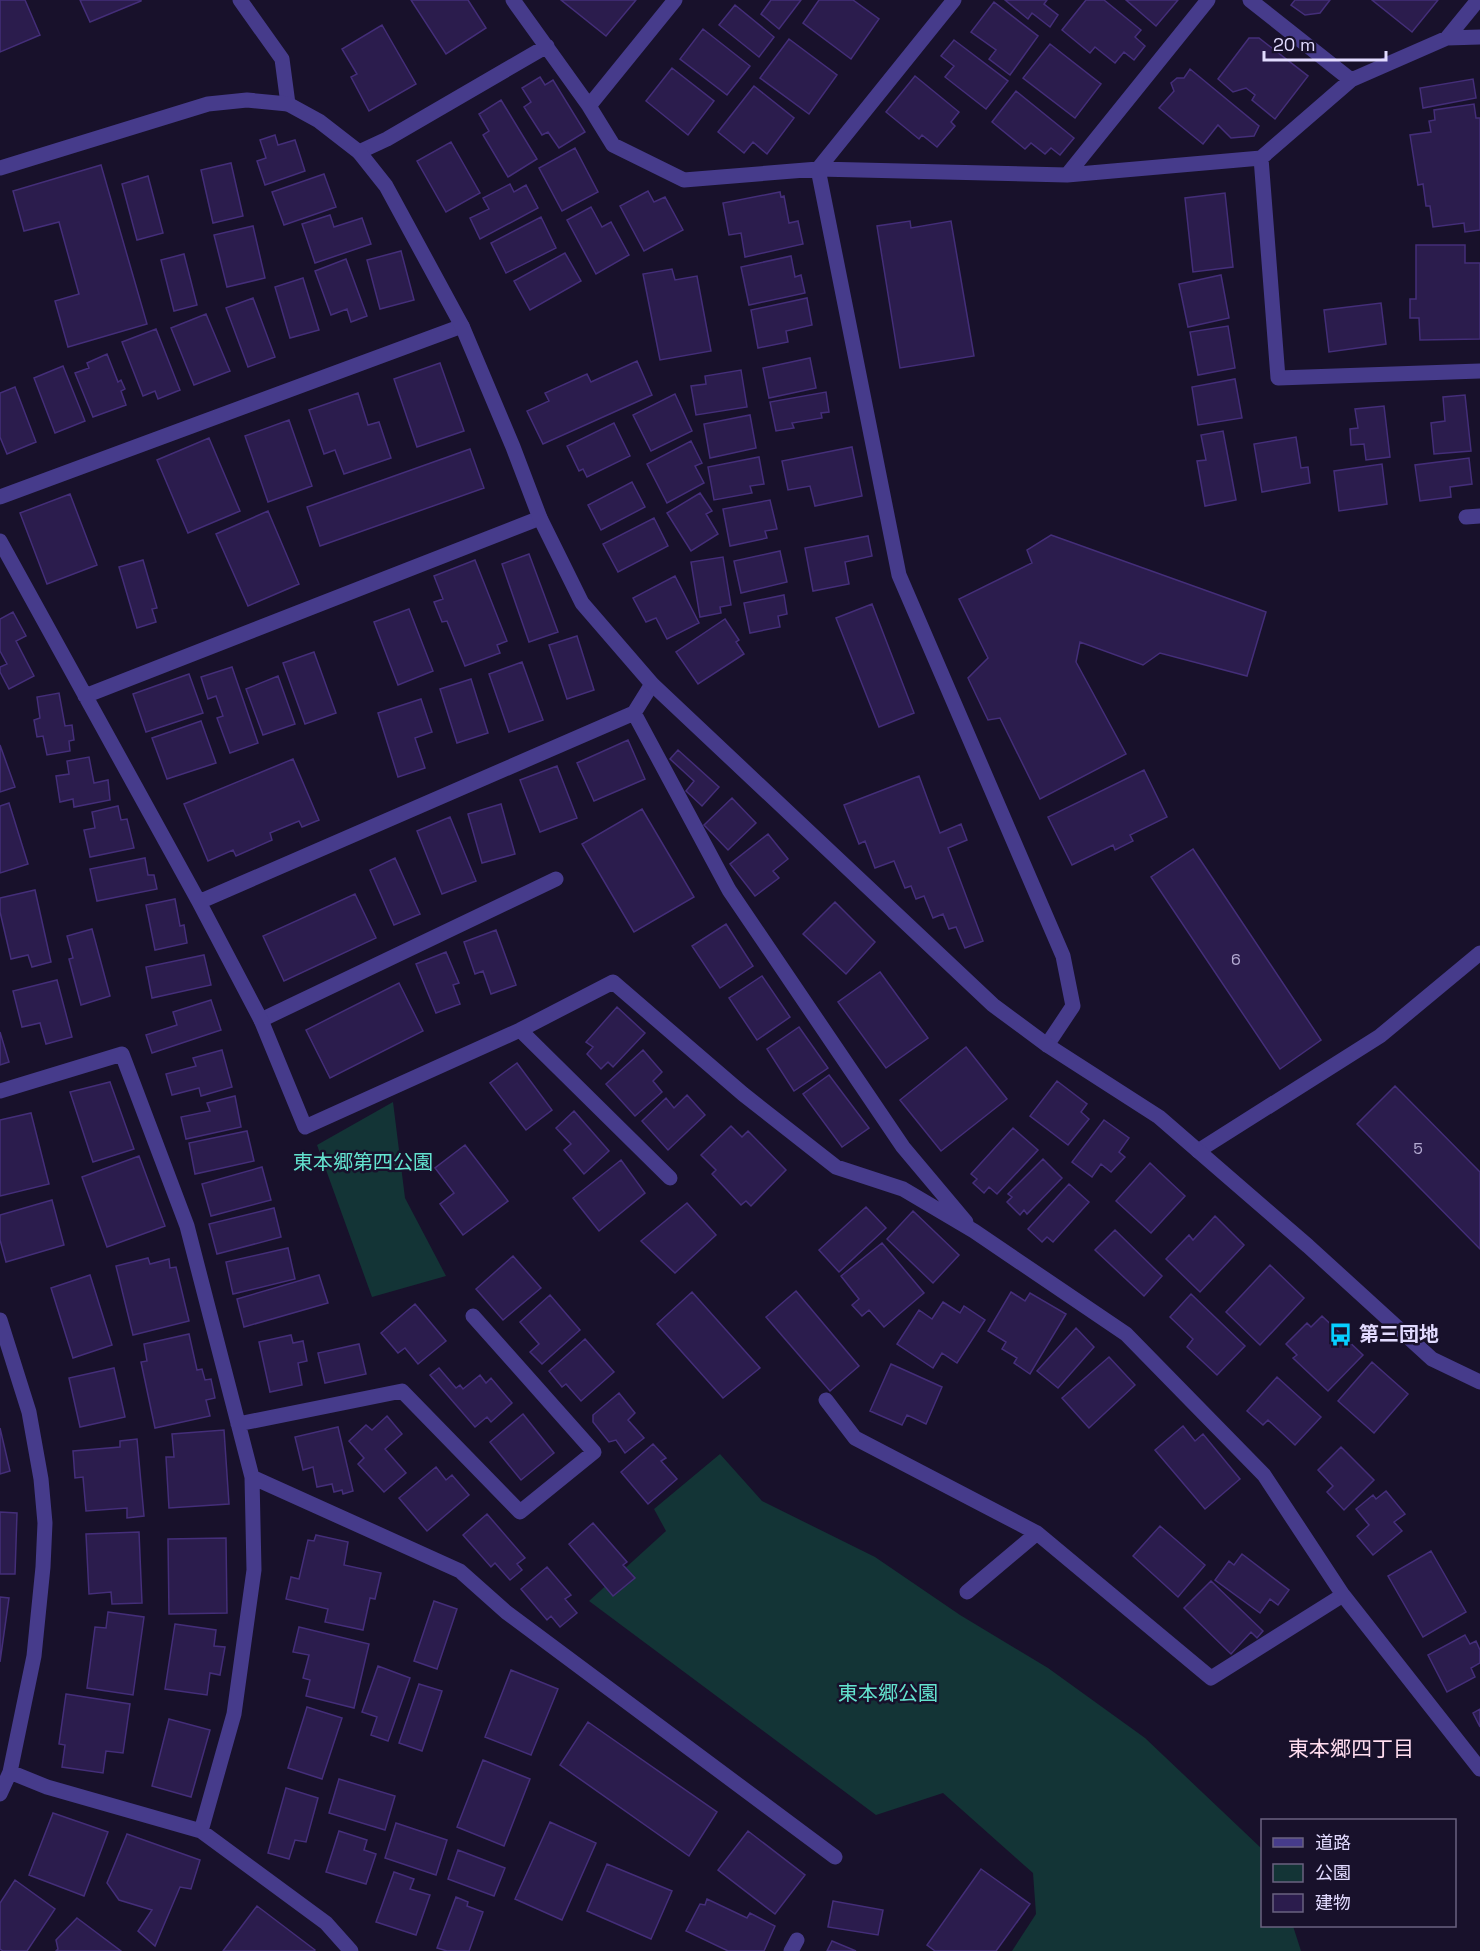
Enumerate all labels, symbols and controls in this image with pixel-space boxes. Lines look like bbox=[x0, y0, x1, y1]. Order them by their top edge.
scale bar bbox=[1264, 24, 1386, 62]
text: 20 m bbox=[1273, 33, 1316, 56]
house number: 6 bbox=[1231, 949, 1241, 970]
house number: 5 bbox=[1413, 1138, 1423, 1159]
park label: 東本郷第四公園 bbox=[293, 1149, 433, 1175]
bus stop icon: 第三団地 bbox=[1328, 1321, 1354, 1347]
place label: 第三団地 bbox=[1359, 1321, 1439, 1347]
park label: 東本郷公園 bbox=[838, 1680, 938, 1706]
district label: 東本郷四丁目 bbox=[1288, 1735, 1414, 1762]
legend bbox=[1261, 1819, 1456, 1927]
text: 道路 bbox=[1315, 1831, 1351, 1854]
text: 公園 bbox=[1315, 1861, 1351, 1884]
text: 建物 bbox=[1315, 1891, 1351, 1914]

